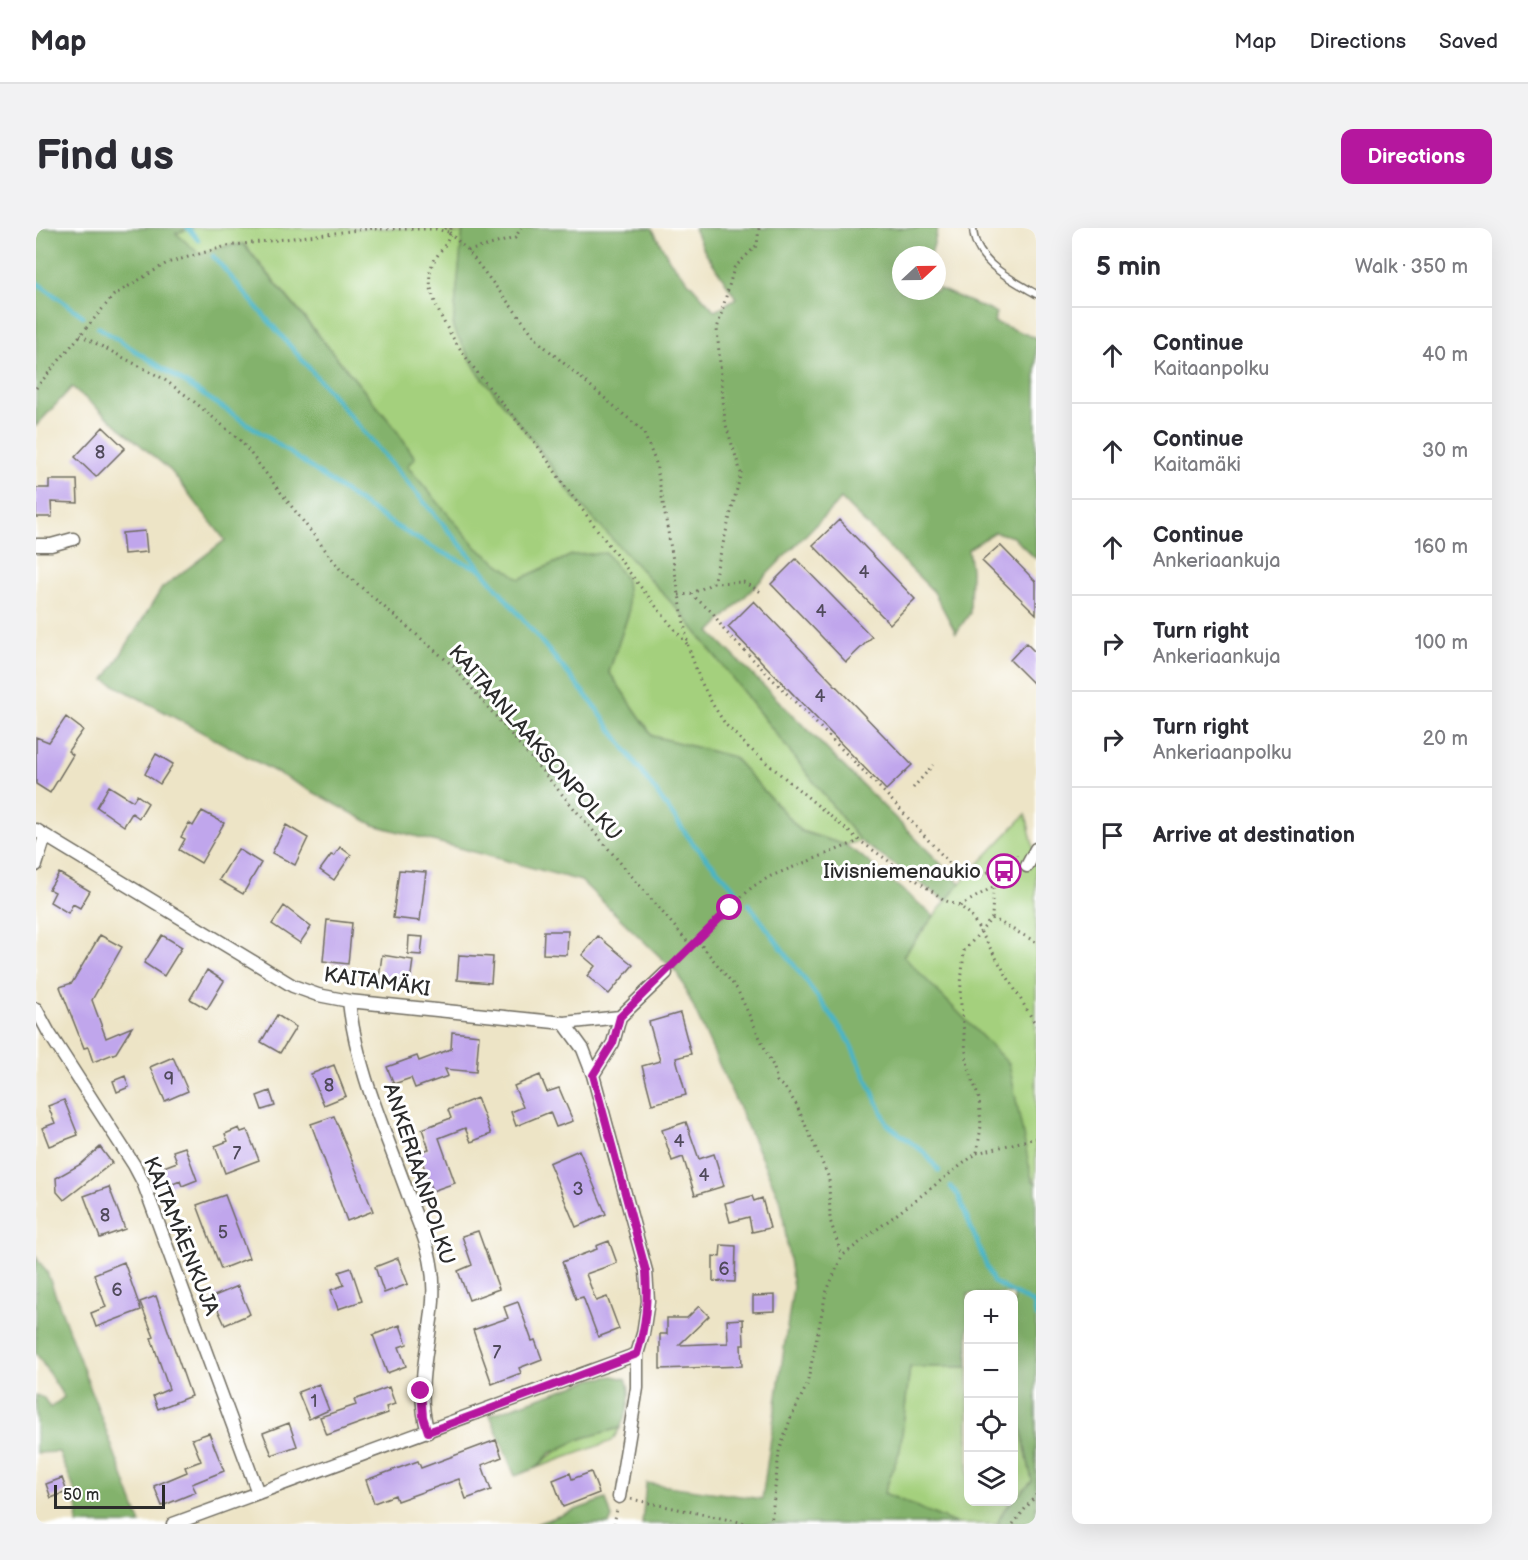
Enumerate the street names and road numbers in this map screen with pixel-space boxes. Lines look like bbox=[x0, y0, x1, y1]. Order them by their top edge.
street label: KAITAANLAAKSONPOLKU bbox=[443, 640, 627, 846]
street label: KAITAMÄKI bbox=[322, 962, 432, 1002]
street label: ANKERIAANPOLKU bbox=[378, 1080, 460, 1268]
street label: KAITAMÄENKUJA bbox=[138, 1153, 224, 1319]

